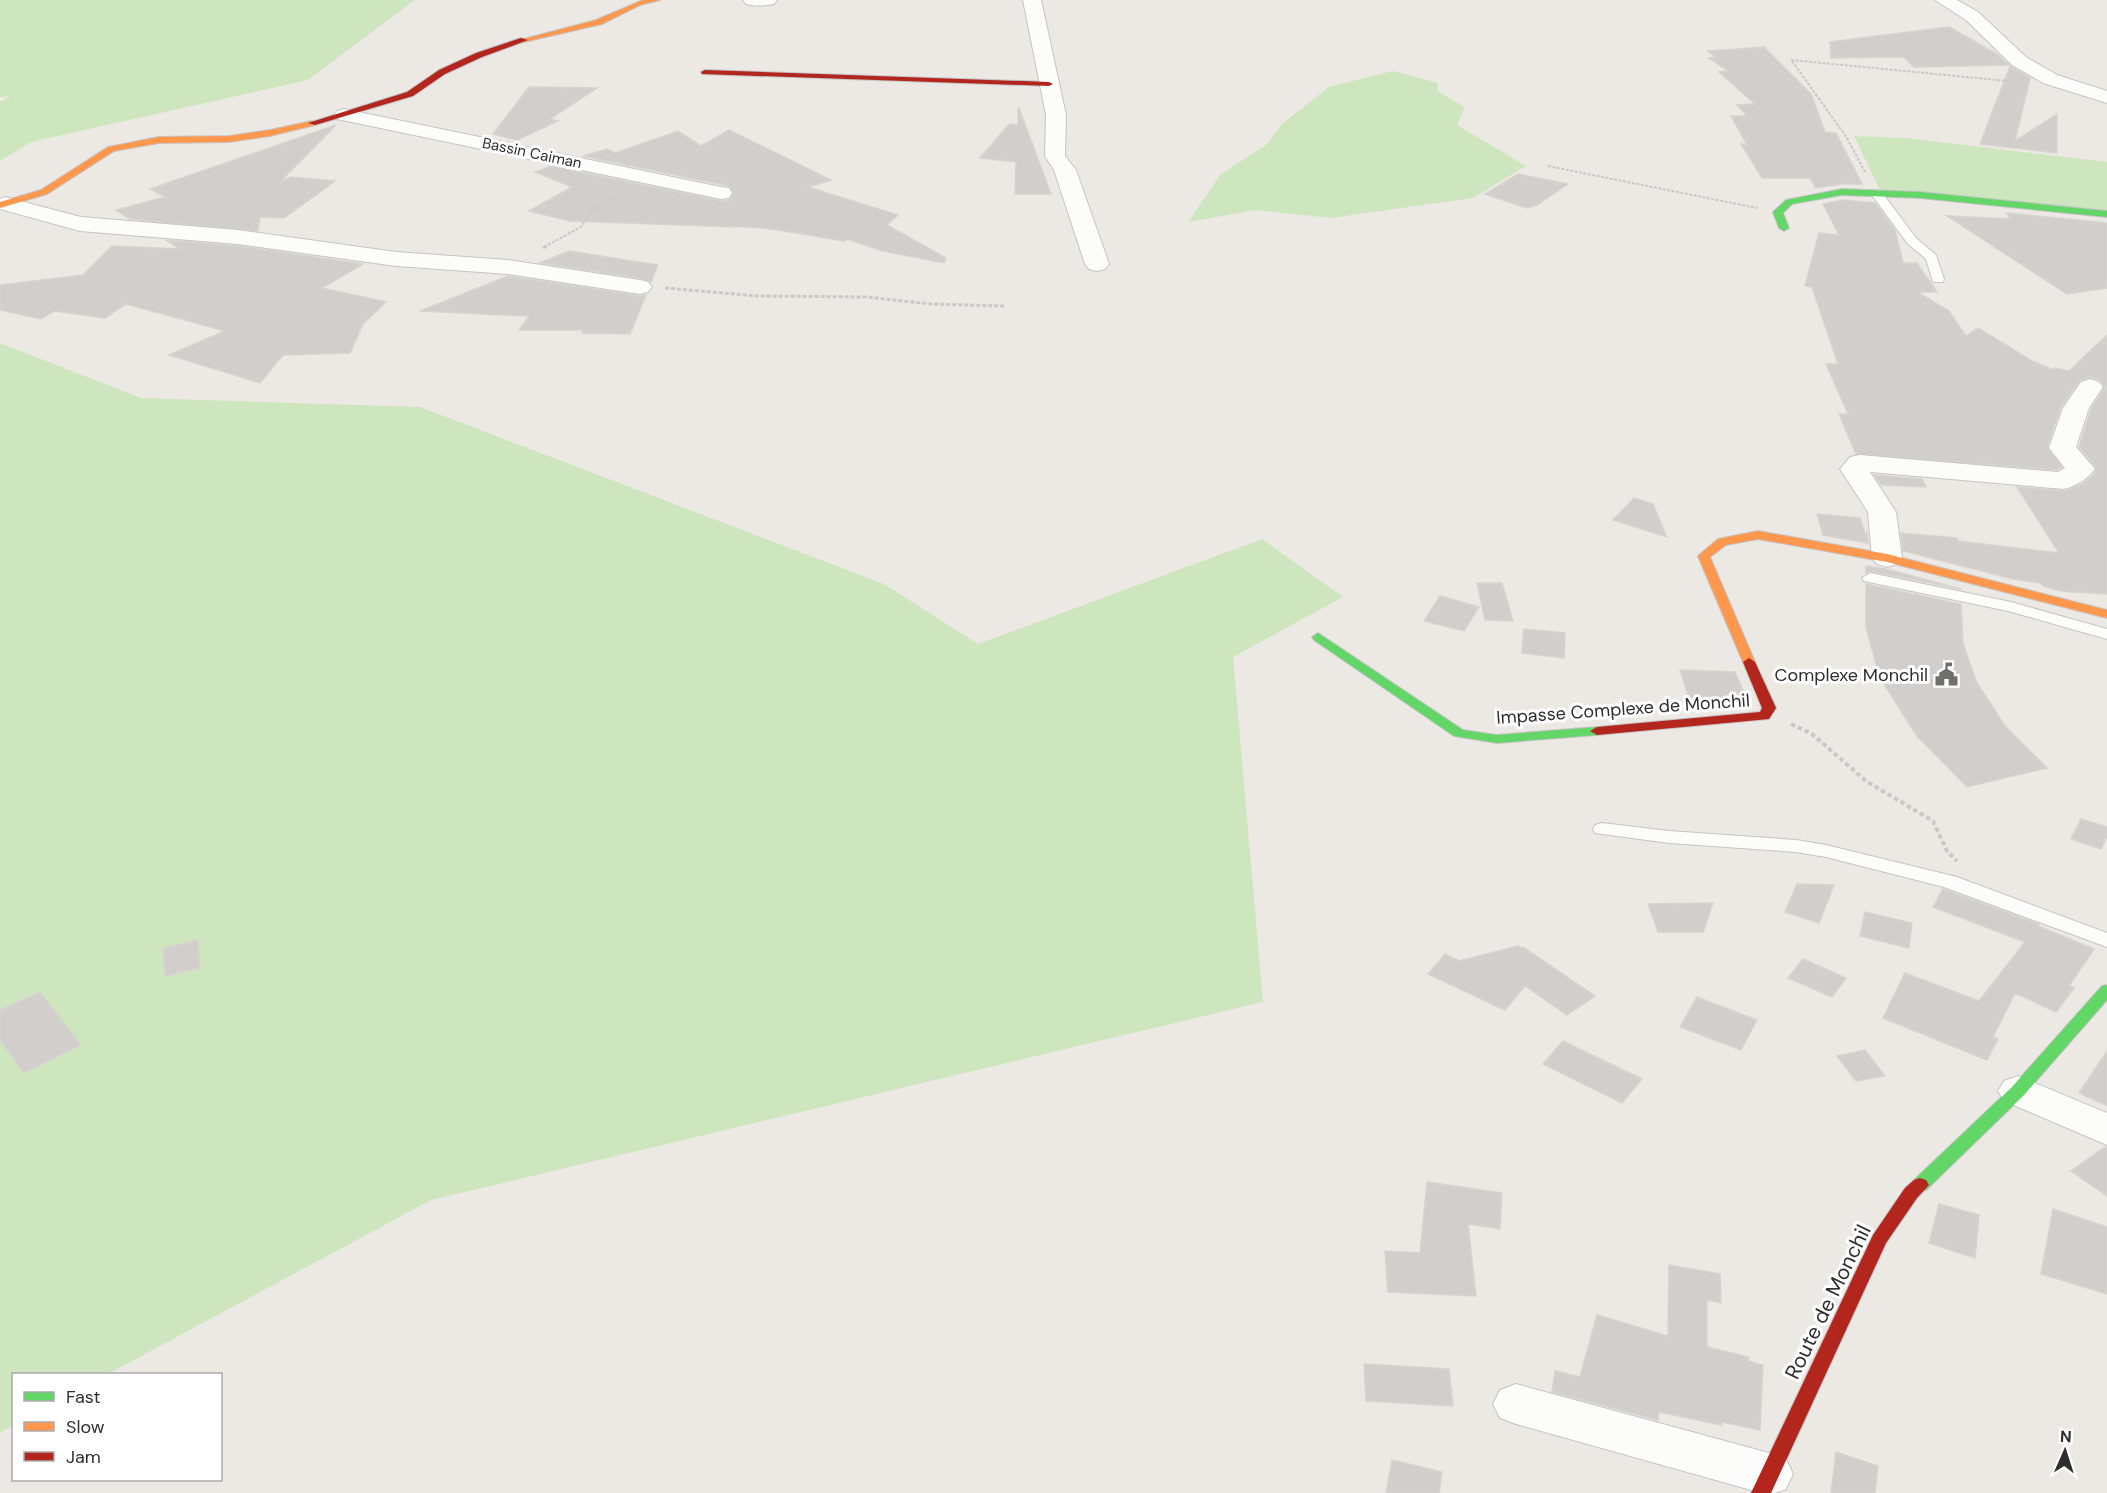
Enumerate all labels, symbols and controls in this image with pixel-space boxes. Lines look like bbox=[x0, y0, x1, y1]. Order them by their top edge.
street label: Bassin Caiman bbox=[480, 133, 584, 173]
public building icon: Complexe Monchil bbox=[1933, 662, 1959, 688]
place label: Complexe Monchil bbox=[1775, 663, 1928, 687]
street label: Impasse Complexe de Monchil bbox=[1495, 688, 1751, 730]
street label: Route de Monchil bbox=[1778, 1220, 1878, 1384]
legend bbox=[12, 1373, 222, 1481]
text: Fast bbox=[66, 1385, 101, 1409]
text: Slow bbox=[66, 1415, 105, 1439]
north arrow bbox=[2035, 1421, 2095, 1481]
text: N bbox=[2059, 1426, 2072, 1447]
text: Jam bbox=[66, 1445, 101, 1469]

